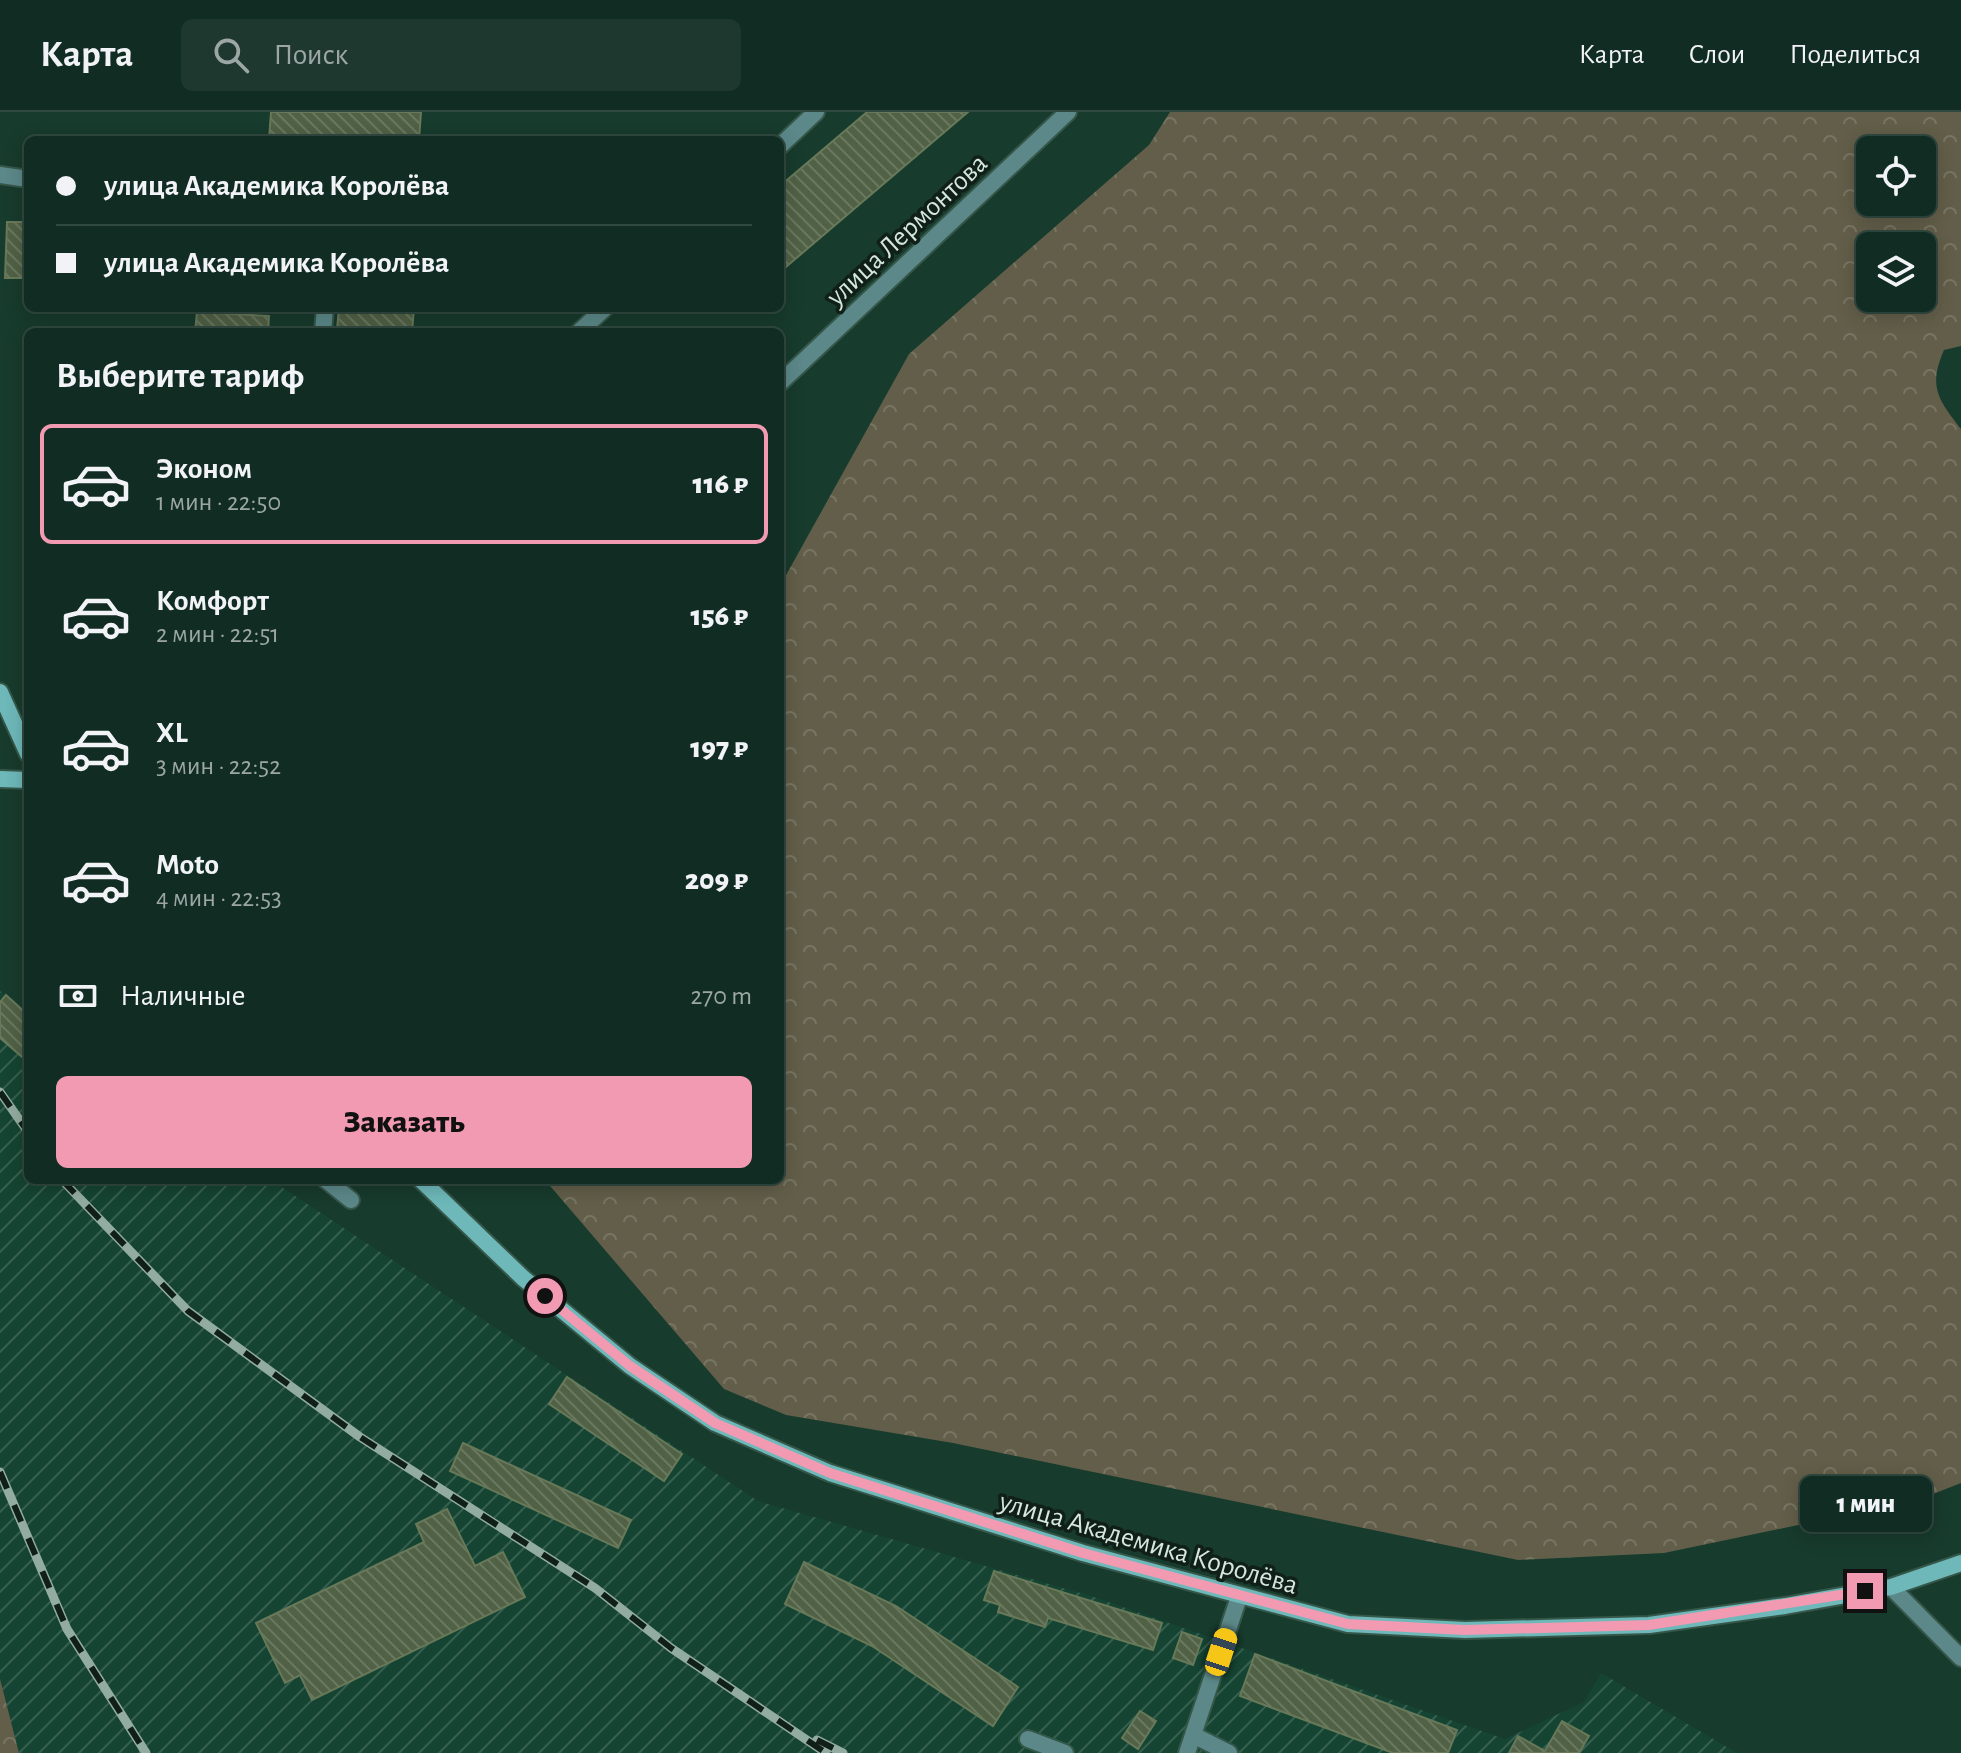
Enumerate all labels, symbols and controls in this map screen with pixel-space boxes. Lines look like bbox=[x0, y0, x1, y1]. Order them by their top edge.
search box bbox=[181, 19, 741, 91]
icon: search bbox=[209, 33, 253, 77]
text: Карта bbox=[40, 36, 133, 74]
text: Поиск bbox=[273, 40, 348, 70]
text: Карта bbox=[1579, 41, 1645, 69]
text: Слои bbox=[1689, 41, 1745, 69]
text: Поделиться bbox=[1789, 41, 1921, 69]
map controls bbox=[1856, 136, 1936, 312]
button: locate bbox=[1856, 136, 1936, 216]
street label: улица Лермонтова bbox=[821, 149, 993, 312]
text: улица Академика Королёва bbox=[104, 171, 449, 201]
button: layers bbox=[1856, 232, 1936, 312]
text: улица Академика Королёва bbox=[104, 248, 449, 278]
text: Выберите тариф bbox=[56, 358, 304, 394]
icon: car bbox=[60, 448, 132, 520]
text: Эконом bbox=[156, 454, 252, 484]
text: 116 ₽ bbox=[693, 469, 748, 499]
text: 1 мин · 22:50 bbox=[156, 489, 281, 515]
icon: car bbox=[60, 580, 132, 652]
text: Комфорт bbox=[156, 586, 269, 616]
text: 156 ₽ bbox=[690, 601, 748, 631]
text: 2 мин · 22:51 bbox=[156, 621, 279, 647]
icon: car bbox=[60, 712, 132, 784]
text: XL bbox=[156, 718, 188, 748]
text: 197 ₽ bbox=[690, 733, 748, 763]
text: 3 мин · 22:52 bbox=[156, 753, 281, 779]
icon: car bbox=[60, 844, 132, 916]
text: Moto bbox=[156, 850, 219, 880]
text: 209 ₽ bbox=[685, 865, 748, 895]
text: 4 мин · 22:53 bbox=[156, 885, 282, 911]
icon: cash bbox=[56, 974, 100, 1018]
text: Наличные bbox=[120, 981, 246, 1011]
text: 270 m bbox=[691, 983, 752, 1009]
button: Заказать bbox=[56, 1076, 752, 1168]
route start bbox=[527, 1278, 563, 1314]
callout: 1 мин bbox=[1799, 1475, 1931, 1531]
street label: улица Академика Королёва bbox=[995, 1488, 1301, 1600]
text: 1 мин bbox=[1837, 1491, 1895, 1517]
route end bbox=[1847, 1573, 1883, 1609]
car bbox=[1202, 1625, 1240, 1679]

